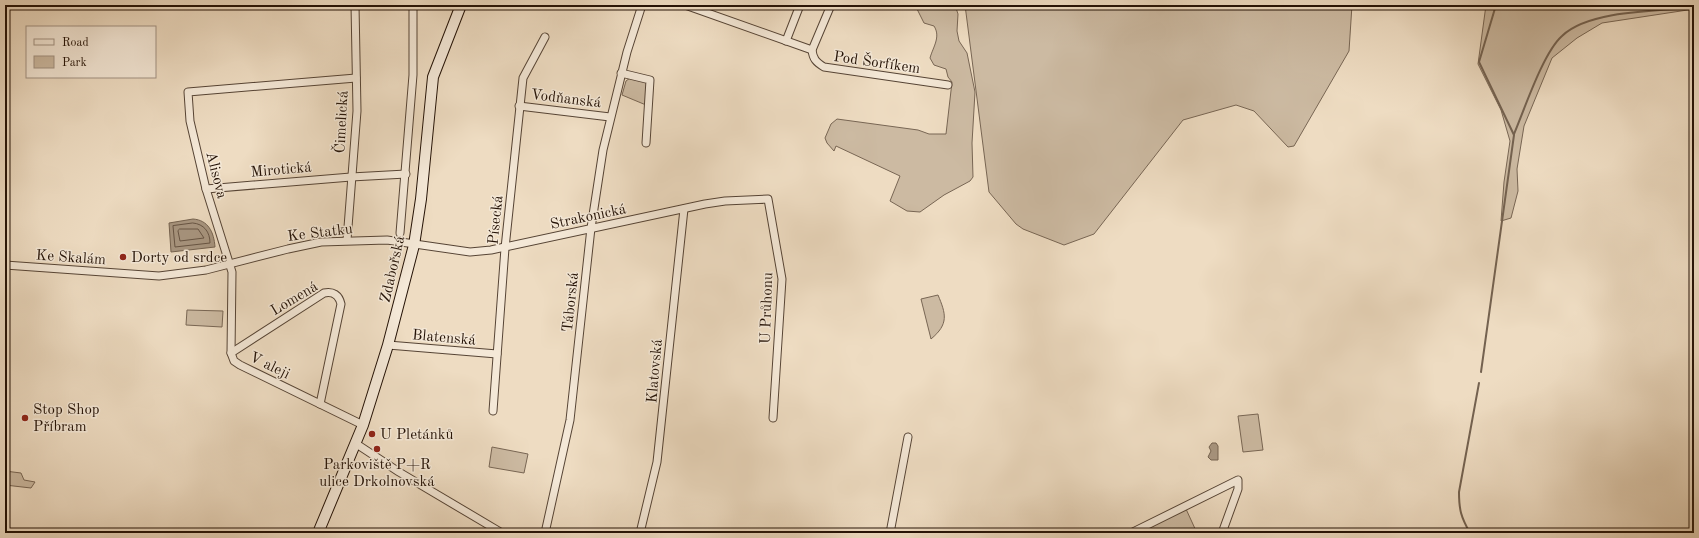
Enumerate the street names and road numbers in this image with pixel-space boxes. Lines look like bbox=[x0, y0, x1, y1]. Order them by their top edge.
street label: Pod Šorfíkem bbox=[832, 47, 922, 77]
street label: Vodňanská bbox=[530, 88, 602, 111]
street label: Čimelická bbox=[330, 90, 352, 154]
street label: Alisova bbox=[202, 150, 229, 201]
street label: Mirotická bbox=[250, 160, 313, 181]
street label: Písecká bbox=[486, 194, 507, 246]
street label: Strakonická bbox=[549, 202, 628, 233]
street label: Ke Statku bbox=[287, 222, 354, 245]
street label: Zdabořská bbox=[379, 234, 409, 304]
street label: Ke Skalám bbox=[35, 249, 107, 268]
street label: Táborská bbox=[561, 271, 582, 333]
street label: U Průhonu bbox=[759, 272, 776, 344]
street label: Lomená bbox=[269, 279, 321, 319]
street label: Blatenská bbox=[411, 328, 477, 349]
street label: Klatovská bbox=[645, 338, 666, 404]
street label: V aleji bbox=[247, 350, 292, 383]

